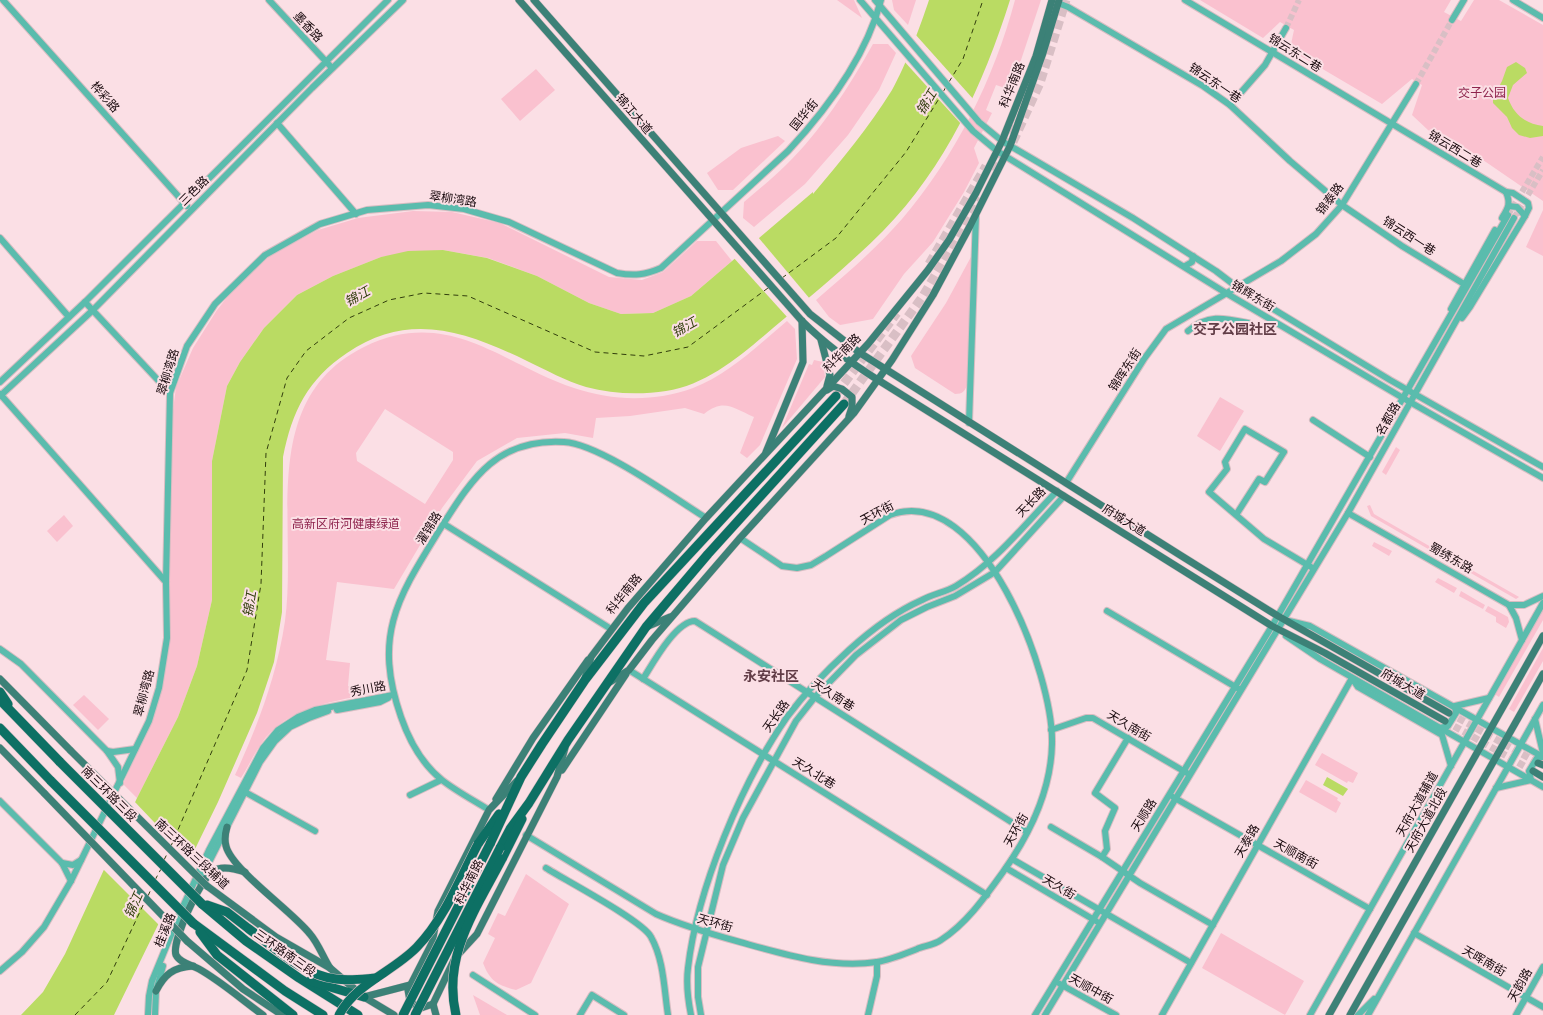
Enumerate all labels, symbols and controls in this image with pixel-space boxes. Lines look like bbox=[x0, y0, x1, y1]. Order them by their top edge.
street label: 墨香路 bbox=[290, 8, 326, 46]
street label: 锦云东二巷 bbox=[1265, 30, 1325, 76]
street label: 科华南路 bbox=[996, 60, 1028, 110]
street label: 锦云东一巷 bbox=[1186, 60, 1244, 106]
street label: 桦彩路 bbox=[87, 78, 123, 116]
water label: 锦江 bbox=[912, 85, 942, 118]
park label: 交子公园 bbox=[1458, 85, 1506, 101]
street label: 锦江大道 bbox=[612, 91, 656, 137]
street label: 国华街 bbox=[786, 96, 822, 134]
street label: 锦云西二巷 bbox=[1425, 127, 1485, 171]
street label: 三色路 bbox=[176, 173, 212, 209]
street label: 锦泰路 bbox=[1313, 180, 1347, 218]
street label: 翠柳湾路 bbox=[428, 188, 478, 210]
street label: 锦云西一巷 bbox=[1379, 213, 1439, 259]
street label: 锦辉东街 bbox=[1228, 277, 1278, 315]
water label: 锦江 bbox=[342, 282, 375, 311]
water label: 锦江 bbox=[669, 313, 702, 342]
district label: 交子公园社区 bbox=[1193, 320, 1277, 339]
street label: 科华南路 bbox=[820, 330, 864, 376]
street label: 锦晖东街 bbox=[1105, 346, 1145, 394]
street label: 翠柳湾路 bbox=[153, 347, 183, 397]
street label: 名都路 bbox=[1372, 399, 1404, 439]
street label: 天长路 bbox=[1013, 483, 1049, 521]
street label: 天环街 bbox=[857, 497, 897, 529]
street label: 府城大道 bbox=[1099, 500, 1149, 540]
street label: 濯锦路 bbox=[413, 508, 445, 548]
park label: 高新区府河健康绿道 bbox=[292, 516, 400, 532]
street label: 蜀绣东路 bbox=[1426, 539, 1476, 577]
street label: 科华南路 bbox=[603, 570, 645, 618]
water label: 锦江 bbox=[239, 588, 261, 618]
street label: 府城大道 bbox=[1378, 665, 1428, 703]
district label: 永安社区 bbox=[743, 667, 799, 686]
street label: 翠柳湾路 bbox=[130, 668, 158, 718]
street label: 天久南巷 bbox=[809, 675, 857, 715]
street label: 秀川路 bbox=[349, 678, 387, 700]
street label: 天长路 bbox=[759, 697, 793, 735]
street label: 天久南街 bbox=[1104, 707, 1154, 745]
street label: 天久北巷 bbox=[789, 753, 839, 793]
street label: 南三环路三段 bbox=[78, 763, 140, 825]
street label: 天府大道辅道 bbox=[1393, 769, 1441, 839]
street label: 天府大道北段 bbox=[1402, 785, 1450, 855]
street label: 天顺路 bbox=[1128, 795, 1160, 835]
street label: 天环街 bbox=[1000, 810, 1032, 850]
street label: 南三环路三段辅道 bbox=[151, 815, 233, 893]
street label: 天泰路 bbox=[1231, 821, 1263, 861]
street label: 天顺南街 bbox=[1271, 835, 1321, 873]
street label: 科华南路 bbox=[451, 857, 487, 907]
street label: 天久街 bbox=[1039, 871, 1079, 903]
water label: 锦江 bbox=[120, 888, 148, 921]
street label: 桂溪路 bbox=[151, 910, 179, 950]
street label: 天环街 bbox=[695, 910, 735, 936]
street label: 三环路南三段 bbox=[251, 926, 319, 980]
street label: 天晖南街 bbox=[1459, 942, 1509, 980]
street label: 天韵路 bbox=[1504, 965, 1536, 1005]
street label: 天顺中街 bbox=[1066, 970, 1116, 1008]

